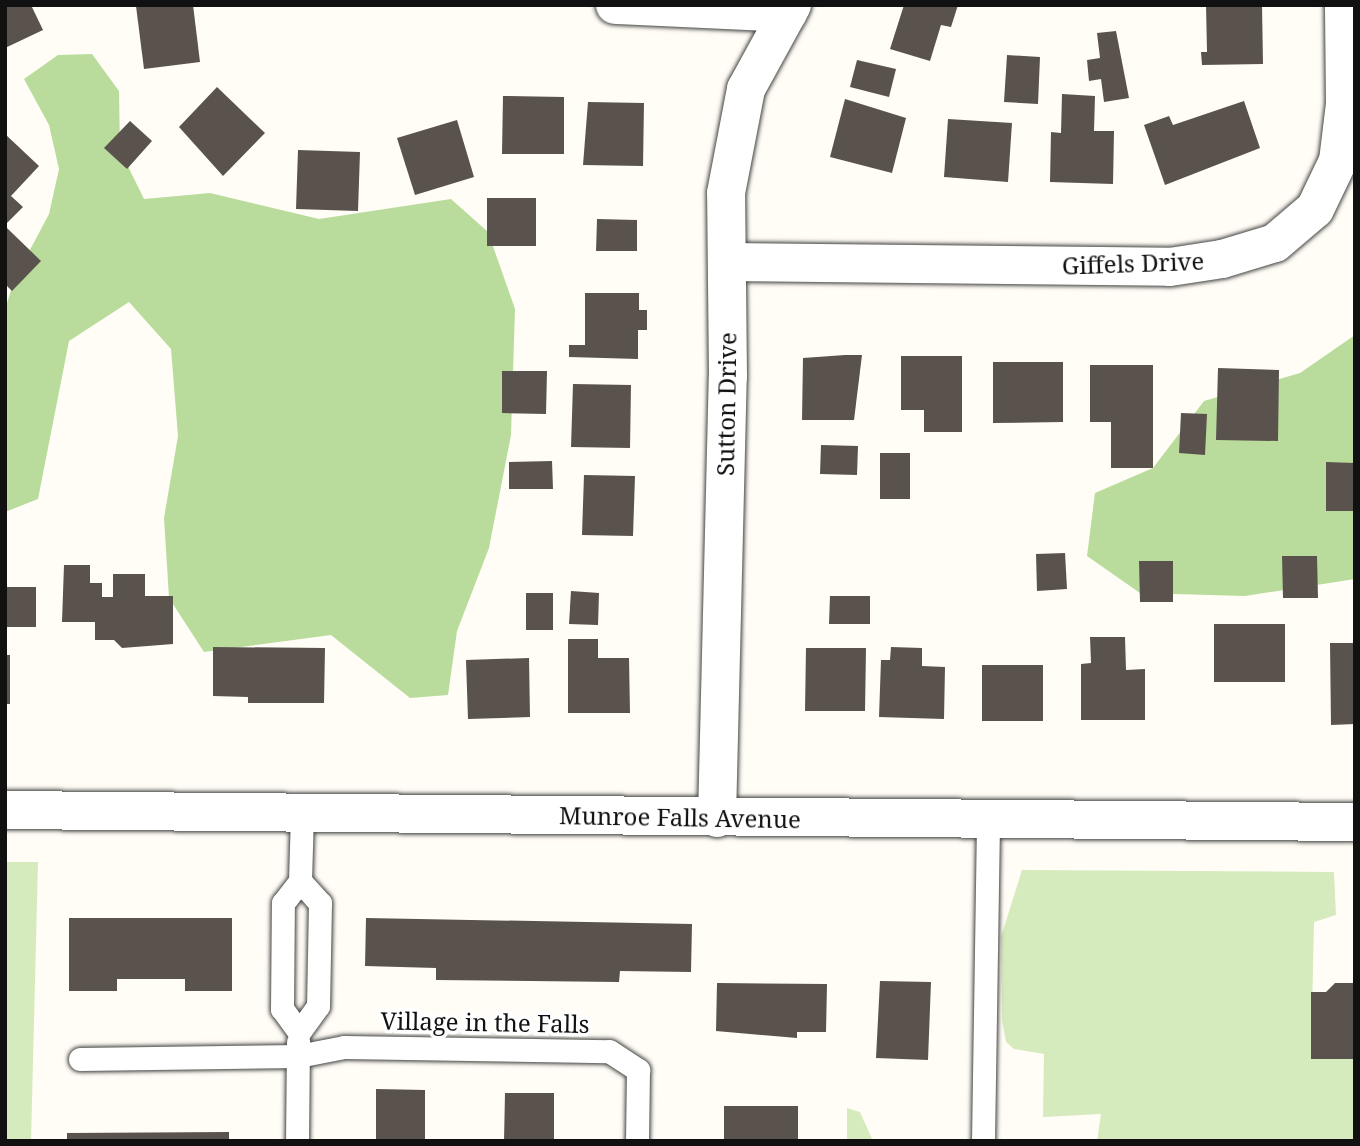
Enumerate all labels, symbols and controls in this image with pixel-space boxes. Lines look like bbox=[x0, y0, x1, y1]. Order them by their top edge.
street label: Giffels Drive bbox=[1061, 246, 1205, 280]
street label: Sutton Drive bbox=[710, 332, 742, 476]
street label: Munroe Falls Avenue bbox=[559, 800, 801, 834]
street label: Village in the Falls bbox=[380, 1006, 590, 1038]

